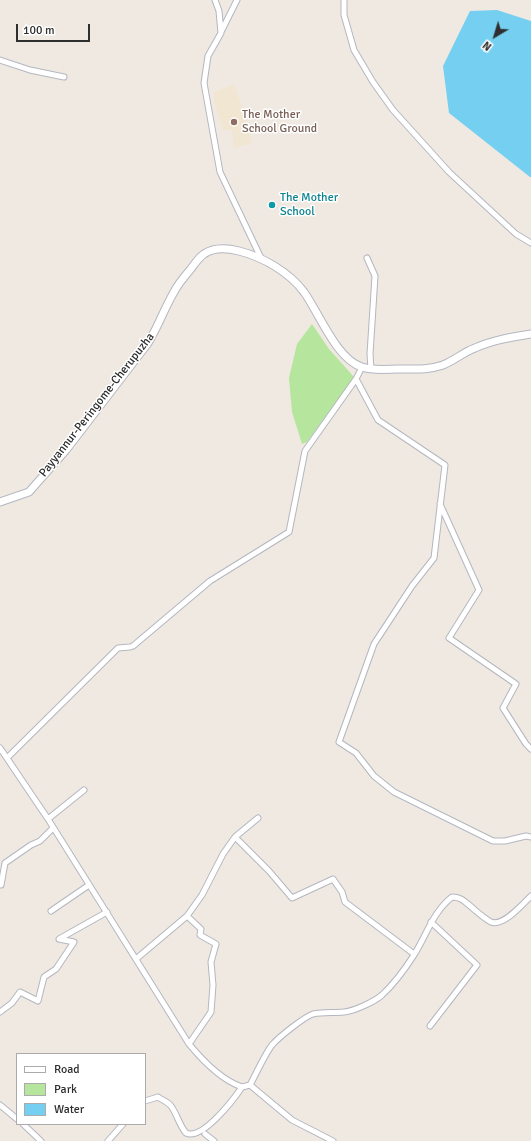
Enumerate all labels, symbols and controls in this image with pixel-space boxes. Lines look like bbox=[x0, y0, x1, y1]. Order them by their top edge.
scale bar bbox=[18, 16, 92, 42]
north arrow bbox=[475, 16, 515, 56]
text: 100 m bbox=[23, 23, 55, 38]
text: N bbox=[480, 38, 494, 53]
place label: The Mother School Ground bbox=[242, 108, 317, 136]
marker: The Mother School Ground bbox=[229, 117, 239, 127]
place label: The Mother School bbox=[280, 191, 338, 219]
marker: The Mother School bbox=[267, 200, 277, 210]
street label: Payyannur-Peringome-Cherupuzha bbox=[36, 330, 158, 480]
legend bbox=[16, 1053, 146, 1125]
text: Road bbox=[54, 1062, 80, 1077]
text: Park bbox=[54, 1082, 77, 1097]
text: Water bbox=[54, 1102, 84, 1117]

